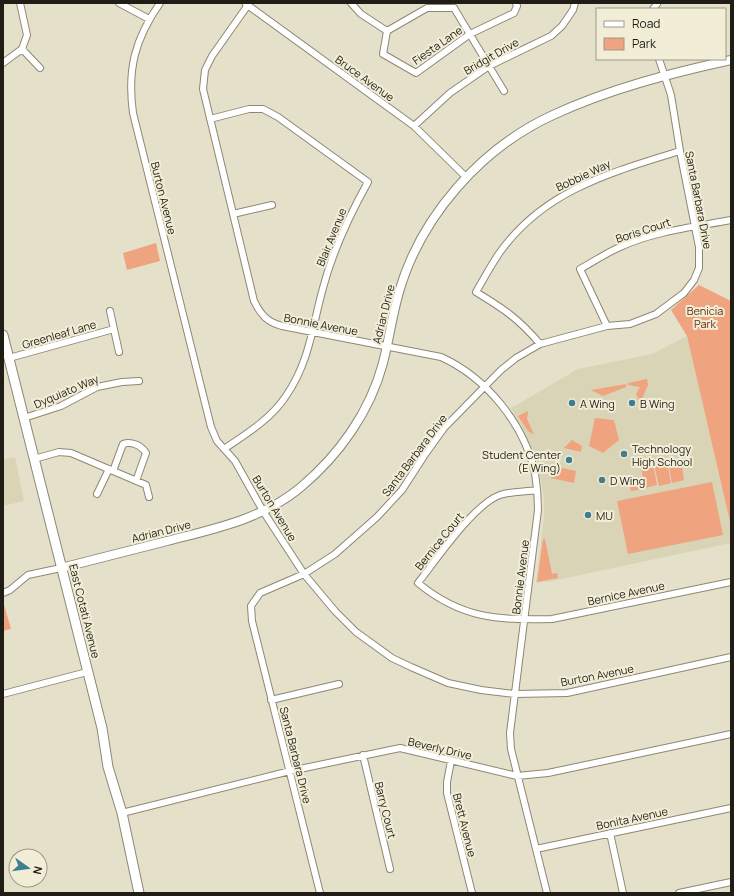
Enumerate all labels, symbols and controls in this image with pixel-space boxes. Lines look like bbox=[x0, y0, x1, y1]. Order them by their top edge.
legend bbox=[596, 8, 726, 60]
text: Road bbox=[632, 15, 660, 32]
street label: Fiesta Lane bbox=[409, 22, 465, 68]
street label: Bridgit Drive bbox=[461, 34, 522, 78]
text: Park bbox=[632, 35, 657, 52]
street label: Bruce Avenue bbox=[332, 52, 398, 105]
street label: Santa Barbara Drive bbox=[682, 150, 716, 251]
street label: Bobbie Way bbox=[553, 156, 613, 194]
street label: Burton Avenue bbox=[148, 160, 180, 236]
street label: Blair Avenue bbox=[312, 205, 350, 268]
street label: Boris Court bbox=[614, 214, 672, 246]
street label: Adrian Drive bbox=[368, 282, 398, 345]
park label: Benicia Park bbox=[687, 303, 723, 331]
street label: Bonnie Avenue bbox=[283, 309, 360, 339]
street label: Greenleaf Lane bbox=[20, 316, 98, 352]
street label: Dyquiato Way bbox=[31, 371, 101, 411]
place label: A Wing bbox=[580, 396, 615, 411]
place label: B Wing bbox=[640, 396, 675, 411]
marker: A Wing bbox=[567, 398, 577, 408]
marker: B Wing bbox=[627, 398, 637, 408]
street label: Santa Barbara Drive bbox=[378, 410, 450, 499]
place label: Technology High School bbox=[632, 441, 692, 469]
place label: Student Center (E Wing) bbox=[482, 447, 561, 475]
marker: Technology High School bbox=[619, 449, 629, 459]
marker: Student Center (E Wing) bbox=[564, 455, 574, 465]
street label: Burton Avenue bbox=[249, 472, 301, 544]
place label: D Wing bbox=[610, 473, 645, 488]
marker: D Wing bbox=[597, 475, 607, 485]
place label: MU bbox=[596, 508, 613, 523]
street label: Bernice Court bbox=[411, 509, 467, 573]
marker: MU bbox=[583, 510, 593, 520]
street label: Adrian Drive bbox=[130, 516, 193, 546]
street label: Bonnie Avenue bbox=[508, 538, 532, 615]
street label: East Cotati Avenue bbox=[66, 562, 104, 660]
street label: Bernice Avenue bbox=[586, 577, 666, 608]
street label: Burton Avenue bbox=[559, 660, 635, 689]
street label: Santa Barbara Drive bbox=[277, 705, 315, 806]
street label: Beverly Drive bbox=[407, 733, 474, 763]
street label: Barry Court bbox=[372, 780, 400, 840]
street label: Brett Avenue bbox=[450, 792, 480, 859]
street label: Bonita Avenue bbox=[595, 803, 670, 833]
north arrow bbox=[8, 848, 48, 888]
text: N bbox=[30, 865, 46, 876]

